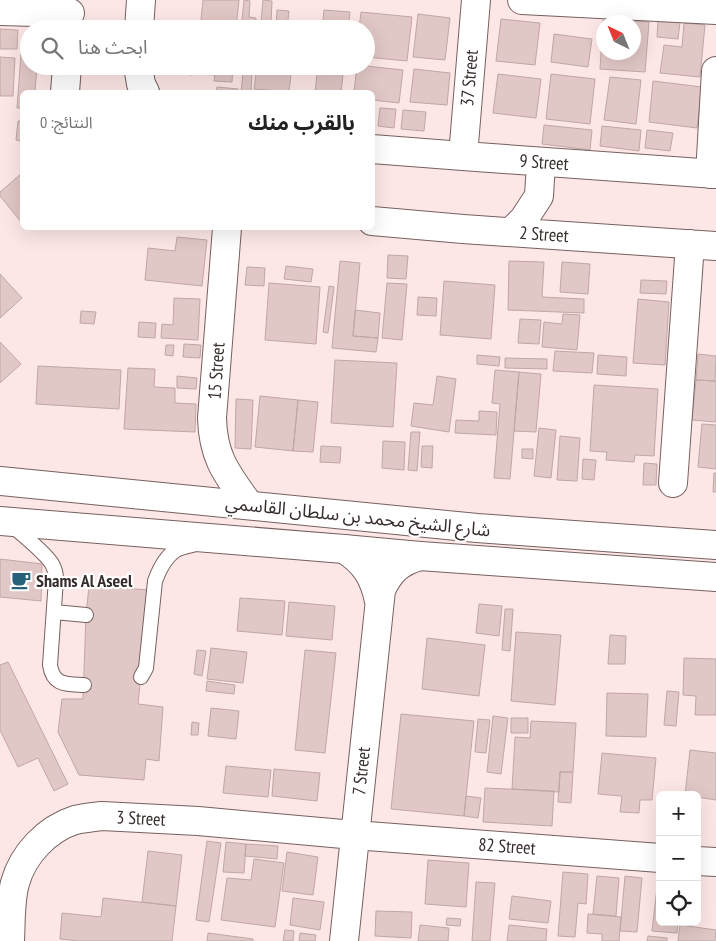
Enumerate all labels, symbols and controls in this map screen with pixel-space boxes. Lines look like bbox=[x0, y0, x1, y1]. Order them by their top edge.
north arrow bbox=[596, 15, 641, 60]
search box bbox=[20, 20, 375, 75]
icon: search bbox=[38, 34, 66, 62]
text: ابحث هنا bbox=[78, 35, 147, 59]
street label: 37 Street bbox=[455, 49, 483, 107]
text: بالقرب منك bbox=[248, 109, 355, 136]
text: النتائج: 0 bbox=[40, 112, 93, 132]
street label: 9 Street bbox=[519, 149, 569, 175]
street label: 2 Street bbox=[519, 221, 569, 247]
street label: 15 Street bbox=[203, 342, 229, 400]
street label: شارع الشيخ محمد بن سلطان القاسمي bbox=[224, 491, 492, 544]
cafe icon: Shams Al Aseel bbox=[10, 569, 32, 591]
place label: Shams Al Aseel bbox=[36, 569, 133, 592]
street label: 7 Street bbox=[347, 746, 375, 796]
map controls bbox=[656, 791, 701, 926]
button: + bbox=[656, 791, 701, 836]
street label: 3 Street bbox=[116, 805, 166, 831]
street label: 82 Street bbox=[478, 833, 536, 859]
button: − bbox=[656, 836, 701, 881]
button: locate bbox=[656, 881, 701, 926]

